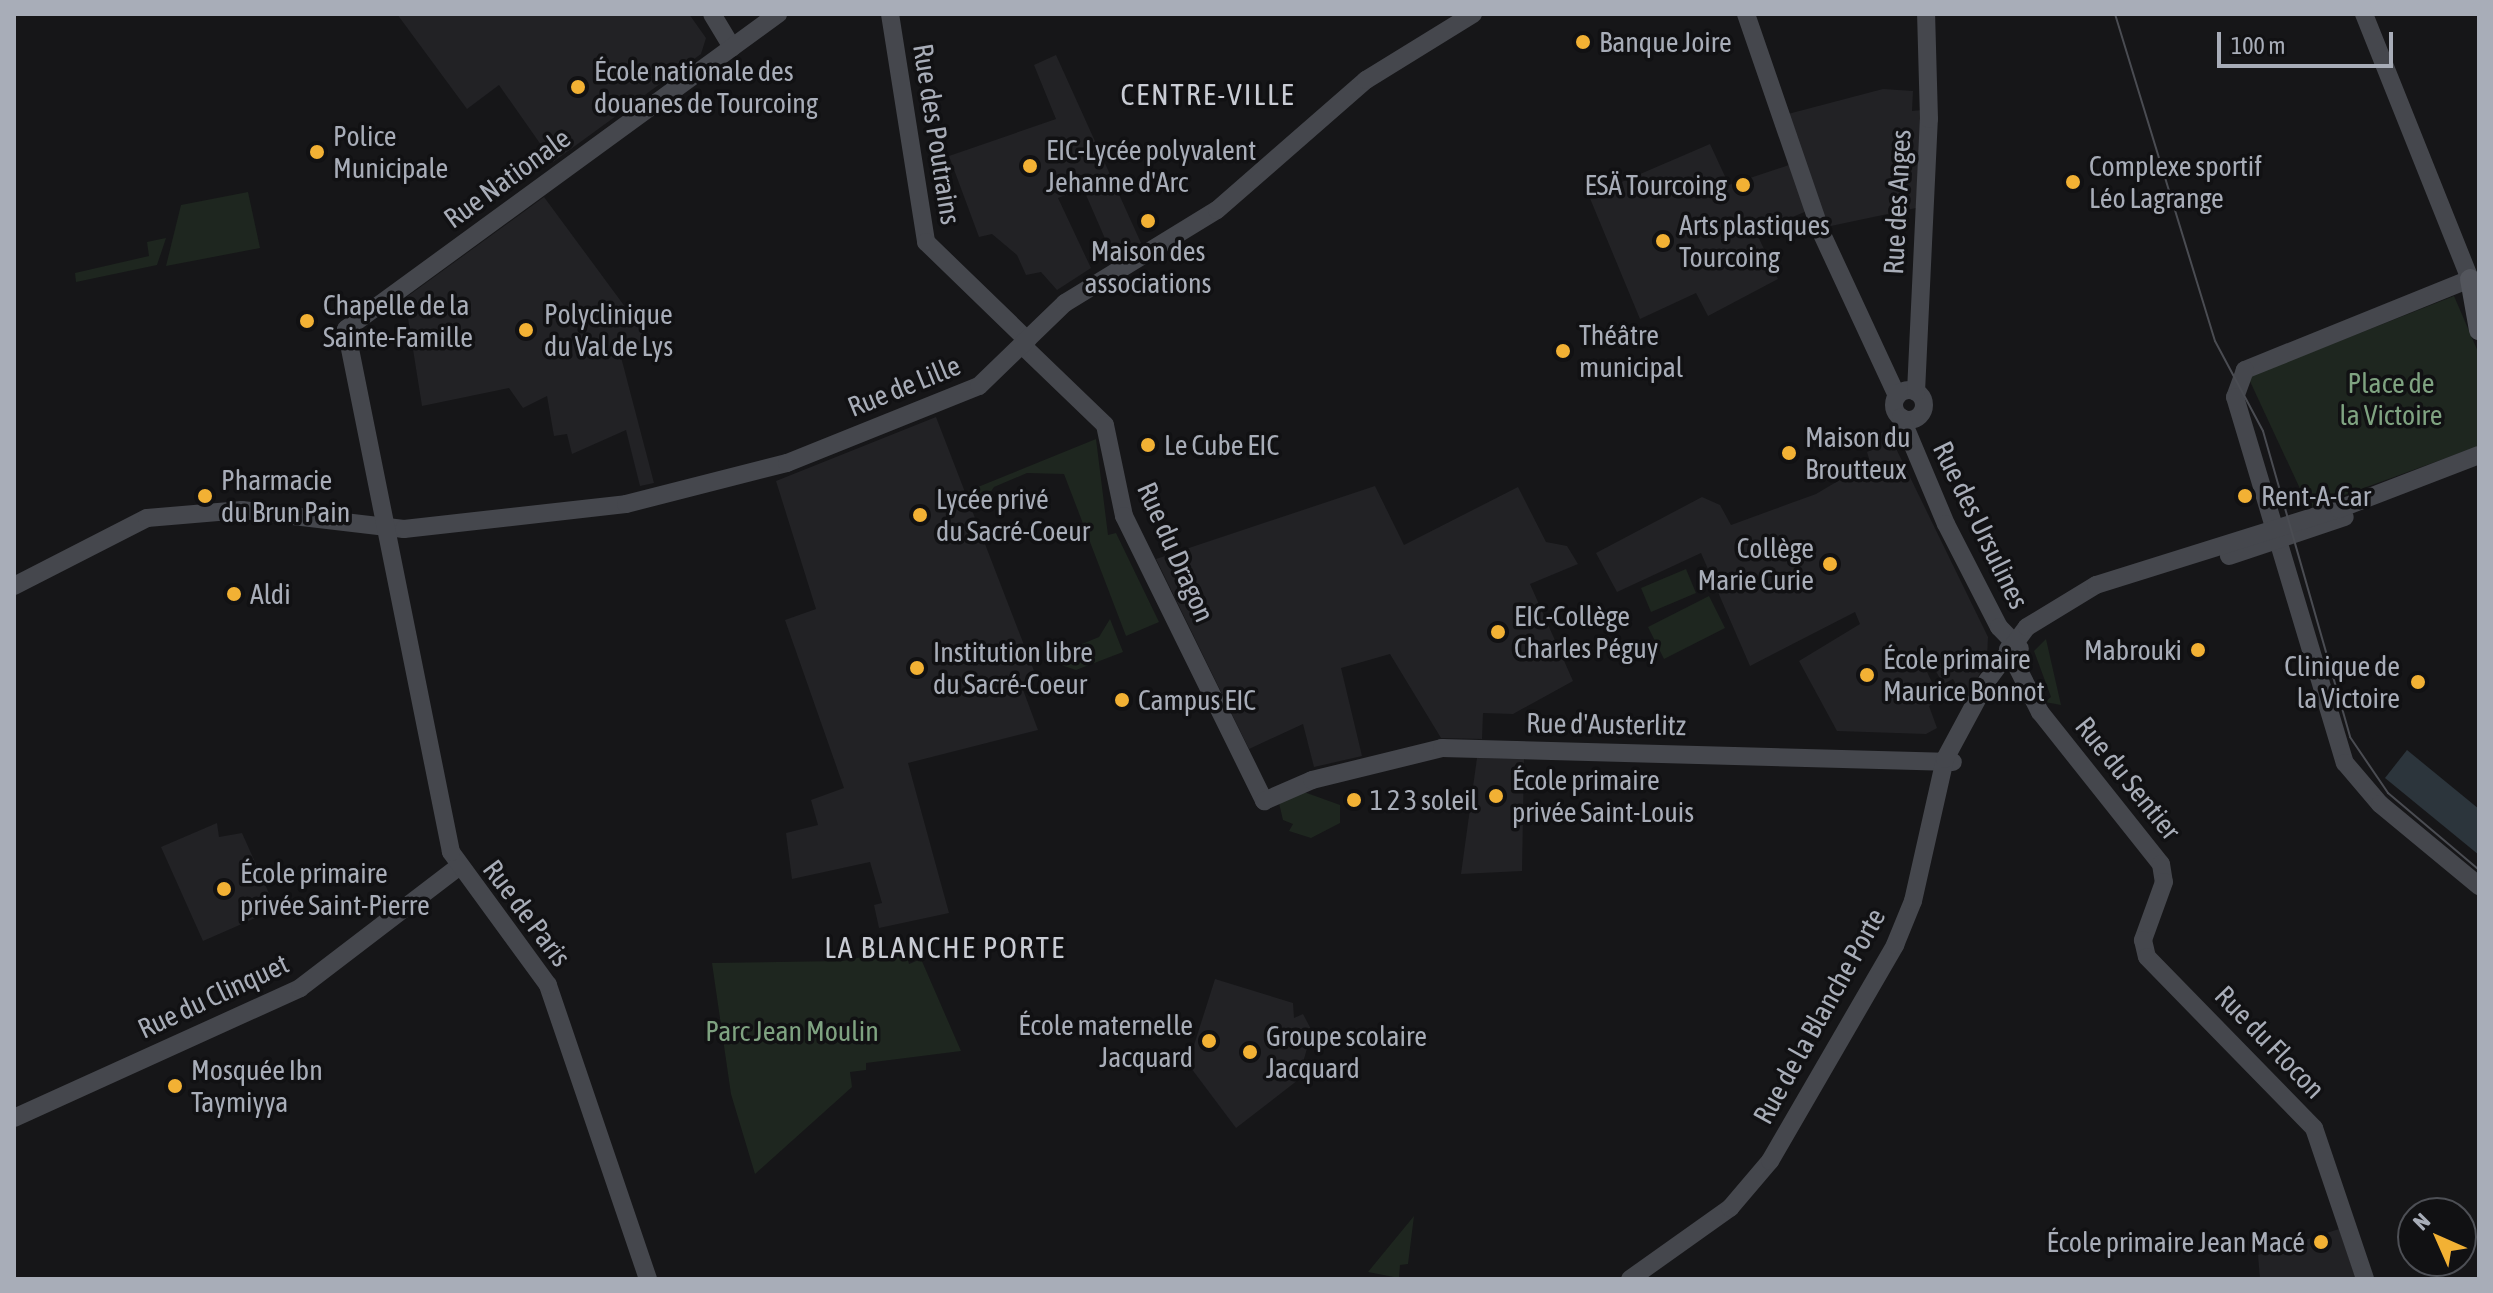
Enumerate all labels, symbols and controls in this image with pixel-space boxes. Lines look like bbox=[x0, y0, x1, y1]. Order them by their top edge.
scale bar bbox=[2221, 16, 2397, 66]
place label: Banque Joire bbox=[1599, 25, 1732, 59]
text: 100 m bbox=[2231, 32, 2285, 59]
marker: Banque Joire bbox=[1574, 33, 1592, 51]
street label: Rue des Poutrains bbox=[906, 41, 968, 227]
place label: École nationale des douanes de Tourcoing bbox=[594, 54, 818, 120]
district label: CENTRE-VILLE bbox=[1121, 76, 1295, 112]
marker: École nationale des douanes de Tourcoing bbox=[569, 78, 587, 96]
place label: Police Municipale bbox=[333, 119, 448, 185]
street label: Rue Nationale bbox=[437, 121, 577, 235]
street label: Rue des Anges bbox=[1876, 129, 1918, 275]
place label: EIC-Lycée polyvalent Jehanne d'Arc bbox=[1046, 133, 1256, 199]
marker: Police Municipale bbox=[308, 143, 326, 161]
place label: Complexe sportif Léo Lagrange bbox=[2089, 149, 2262, 215]
marker: EIC-Lycée polyvalent Jehanne d'Arc bbox=[1021, 157, 1039, 175]
place label: ESÄ Tourcoing bbox=[1585, 168, 1727, 202]
marker: Complexe sportif Léo Lagrange bbox=[2064, 173, 2082, 191]
marker: ESÄ Tourcoing bbox=[1734, 176, 1752, 194]
place label: Arts plastiques Tourcoing bbox=[1679, 208, 1830, 274]
marker: Maison des associations bbox=[1139, 212, 1157, 230]
marker: Arts plastiques Tourcoing bbox=[1654, 232, 1672, 250]
place label: Maison des associations bbox=[1085, 234, 1211, 300]
place label: Chapelle de la Sainte-Famille bbox=[323, 288, 473, 354]
place label: Polyclinique du Val de Lys bbox=[544, 297, 673, 363]
marker: Chapelle de la Sainte-Famille bbox=[298, 312, 316, 330]
place label: Théâtre municipal bbox=[1579, 318, 1683, 384]
marker: Polyclinique du Val de Lys bbox=[515, 319, 537, 341]
marker: Théâtre municipal bbox=[1554, 342, 1572, 360]
street label: Rue de Lille bbox=[843, 348, 965, 424]
park label: Place de la Victoire bbox=[2339, 366, 2443, 432]
place label: Maison du Broutteux bbox=[1805, 420, 1910, 486]
place label: Le Cube EIC bbox=[1164, 428, 1279, 462]
marker: Le Cube EIC bbox=[1139, 436, 1157, 454]
street label: Rue des Ursulines bbox=[1926, 436, 2036, 614]
marker: Maison du Broutteux bbox=[1780, 444, 1798, 462]
place label: Pharmacie du Brun Pain bbox=[221, 463, 350, 529]
street label: Rue du Dragon bbox=[1130, 477, 1222, 627]
place label: Rent-A-Car bbox=[2261, 479, 2371, 513]
place label: Lycée privé du Sacré-Coeur bbox=[936, 482, 1090, 548]
marker: Pharmacie du Brun Pain bbox=[196, 487, 214, 505]
marker: Rent-A-Car bbox=[2236, 487, 2254, 505]
marker: Lycée privé du Sacré-Coeur bbox=[911, 506, 929, 524]
place label: Collège Marie Curie bbox=[1697, 531, 1814, 597]
marker: Collège Marie Curie bbox=[1821, 555, 1839, 573]
place label: Aldi bbox=[250, 577, 291, 611]
marker: Aldi bbox=[225, 585, 243, 603]
place label: EIC-Collège Charles Péguy bbox=[1514, 599, 1658, 665]
marker: EIC-Collège Charles Péguy bbox=[1489, 623, 1507, 641]
place label: Mabrouki bbox=[2084, 633, 2182, 667]
place label: Institution libre du Sacré-Coeur bbox=[933, 635, 1093, 701]
marker: Mabrouki bbox=[2189, 641, 2207, 659]
place label: École primaire Maurice Bonnot bbox=[1883, 642, 2045, 708]
place label: Clinique de la Victoire bbox=[2284, 649, 2400, 715]
marker: Institution libre du Sacré-Coeur bbox=[908, 659, 926, 677]
marker: École primaire Maurice Bonnot bbox=[1858, 666, 1876, 684]
marker: Clinique de la Victoire bbox=[2407, 671, 2429, 693]
place label: Campus EIC bbox=[1138, 683, 1256, 717]
marker: Campus EIC bbox=[1113, 691, 1131, 709]
street label: Rue d'Austerlitz bbox=[1526, 706, 1686, 742]
street label: Rue du Sentier bbox=[2068, 710, 2188, 846]
place label: École primaire privée Saint-Louis bbox=[1512, 763, 1694, 829]
place label: 1 2 3 soleil bbox=[1370, 783, 1478, 817]
marker: École primaire privée Saint-Louis bbox=[1487, 787, 1505, 805]
marker: 1 2 3 soleil bbox=[1345, 791, 1363, 809]
street label: Rue de Paris bbox=[476, 853, 578, 973]
place label: École primaire privée Saint-Pierre bbox=[240, 856, 430, 922]
marker: École primaire privée Saint-Pierre bbox=[215, 880, 233, 898]
street label: Rue de la Blanche Porte bbox=[1746, 902, 1892, 1130]
district label: LA BLANCHE PORTE bbox=[824, 929, 1066, 965]
street label: Rue du Clinquet bbox=[132, 946, 294, 1046]
street label: Rue du Flocon bbox=[2208, 979, 2332, 1105]
place label: École maternelle Jacquard bbox=[1018, 1008, 1193, 1074]
park label: Parc Jean Moulin bbox=[705, 1014, 879, 1048]
place label: Groupe scolaire Jacquard bbox=[1266, 1019, 1427, 1085]
marker: École maternelle Jacquard bbox=[1200, 1032, 1218, 1050]
marker: Groupe scolaire Jacquard bbox=[1241, 1043, 1259, 1061]
place label: Mosquée Ibn Taymiyya bbox=[191, 1053, 323, 1119]
marker: Mosquée Ibn Taymiyya bbox=[166, 1077, 184, 1095]
north arrow bbox=[2397, 1197, 2477, 1277]
text: N bbox=[2408, 1208, 2435, 1235]
place label: École primaire Jean Macé bbox=[2047, 1225, 2305, 1259]
marker: École primaire Jean Macé bbox=[2312, 1233, 2330, 1251]

